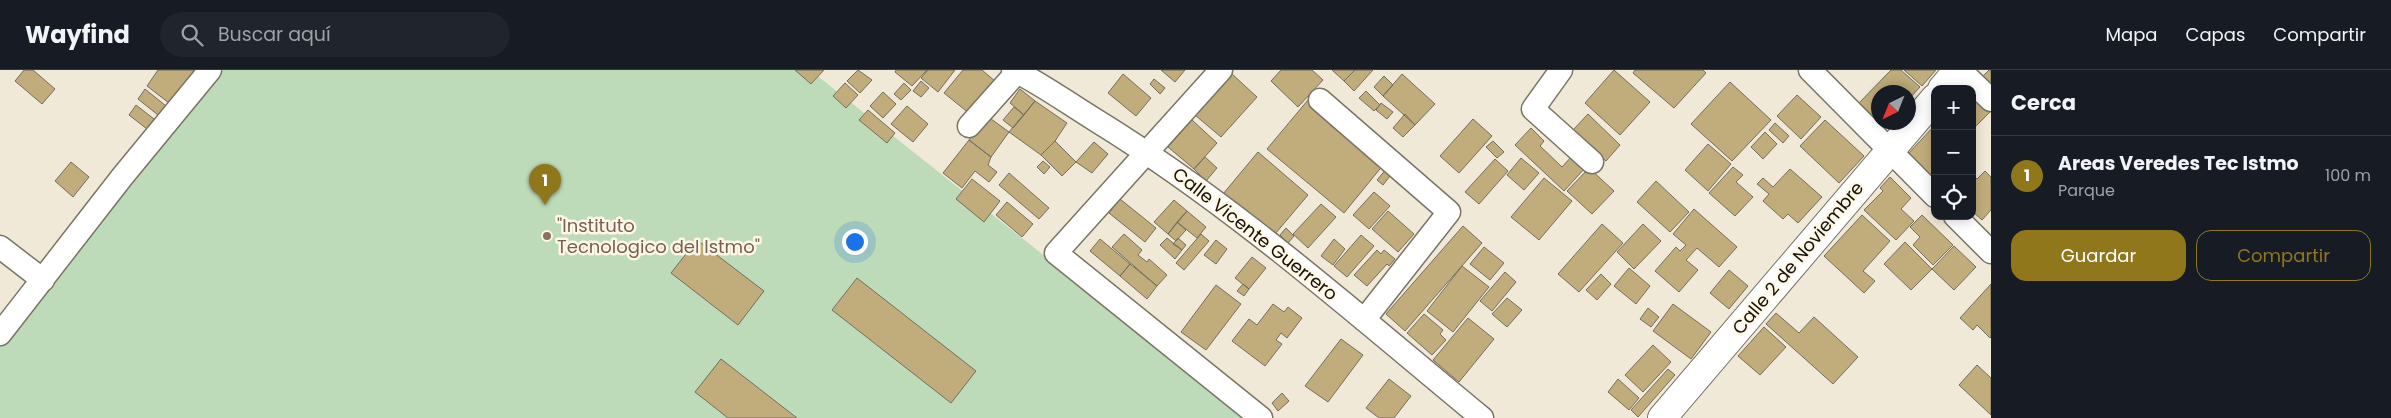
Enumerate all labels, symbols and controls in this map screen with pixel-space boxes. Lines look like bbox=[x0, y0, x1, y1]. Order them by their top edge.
search box bbox=[160, 12, 510, 57]
text: Wayfind bbox=[25, 18, 130, 51]
icon: search bbox=[178, 21, 206, 49]
text: Buscar aquí bbox=[218, 21, 331, 48]
text: Mapa bbox=[2105, 22, 2158, 47]
text: Capas bbox=[2186, 22, 2245, 47]
text: Compartir bbox=[2273, 22, 2366, 47]
north arrow bbox=[1871, 85, 1916, 130]
map controls bbox=[1931, 85, 1976, 220]
button: + bbox=[1931, 85, 1976, 130]
text: Cerca bbox=[2011, 88, 2076, 117]
button: − bbox=[1931, 130, 1976, 175]
text: Areas Veredes Tec Istmo bbox=[2058, 150, 2299, 177]
street label: Calle Vicente Guerrero bbox=[1168, 161, 1343, 306]
pin: 1 bbox=[529, 164, 561, 205]
text: 1 bbox=[2024, 164, 2030, 187]
text: 100 m bbox=[2325, 164, 2371, 187]
button: locate bbox=[1931, 175, 1976, 220]
street label: Calle 2 de Noviembre bbox=[1726, 176, 1869, 339]
text: Parque bbox=[2058, 179, 2115, 202]
place label: "Instituto Tecnologico del Istmo" bbox=[557, 213, 760, 259]
your location bbox=[842, 229, 868, 255]
marker: "Instituto Tecnologico del Istmo" bbox=[541, 230, 553, 242]
button: Guardar bbox=[2011, 230, 2186, 281]
button: Compartir bbox=[2196, 230, 2371, 281]

